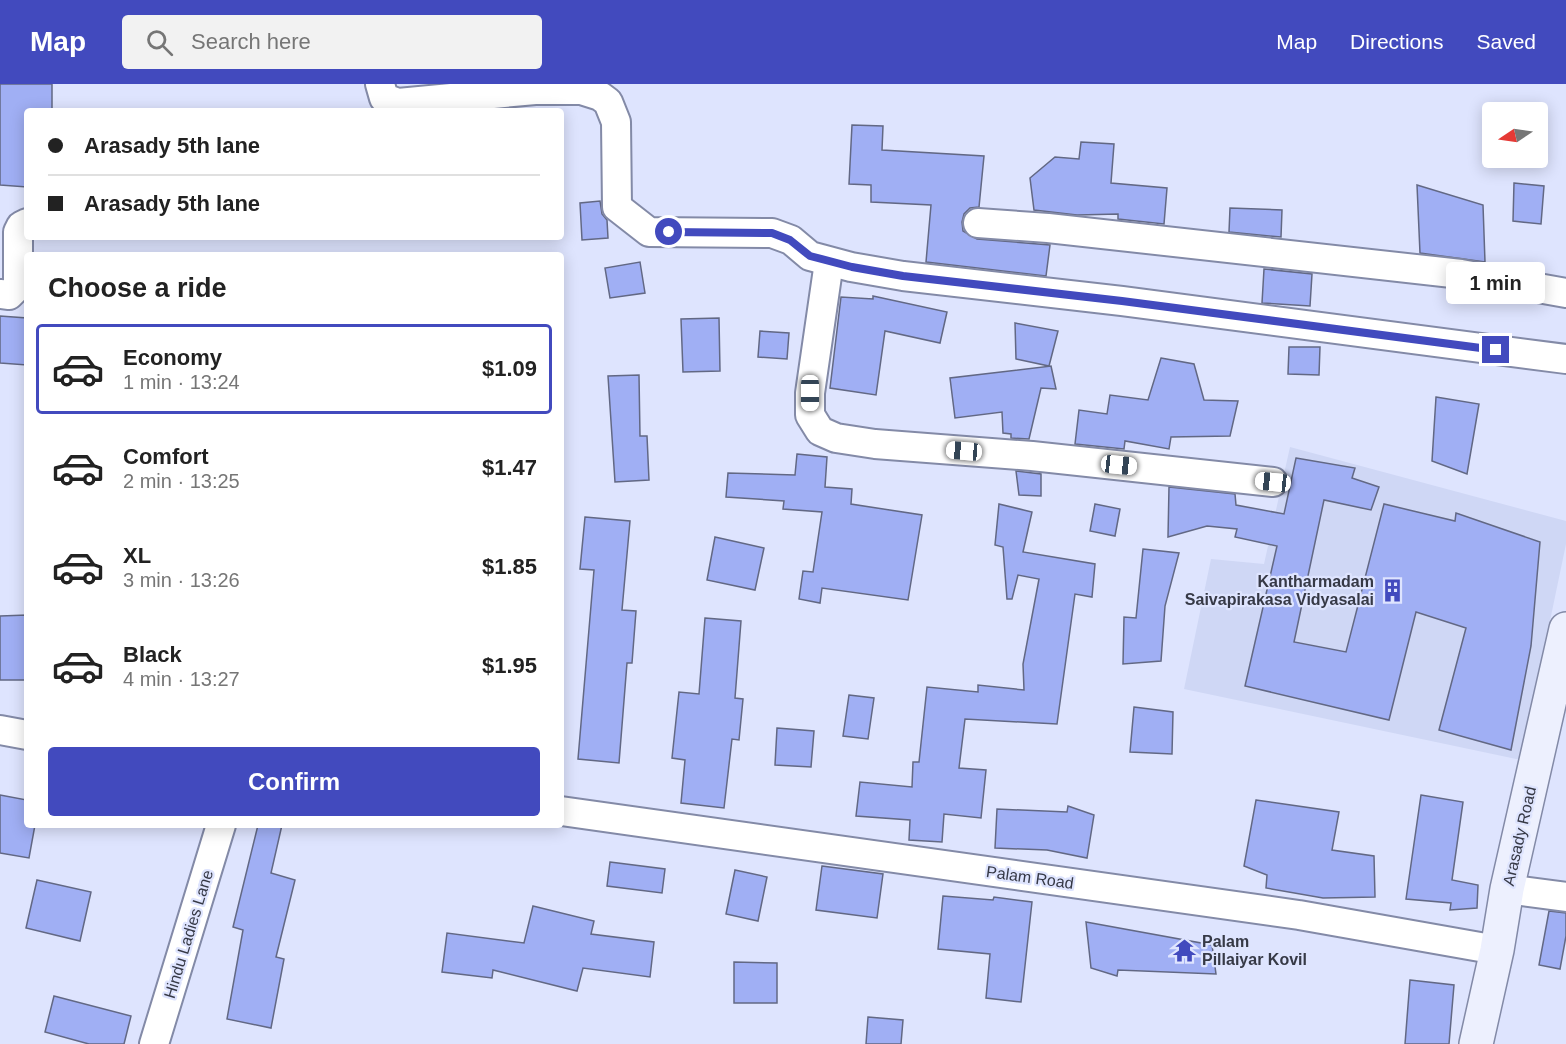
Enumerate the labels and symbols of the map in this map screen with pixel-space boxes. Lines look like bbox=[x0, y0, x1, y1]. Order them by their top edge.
north arrow bbox=[1482, 102, 1548, 168]
route start bbox=[655, 218, 682, 245]
callout: 1 min bbox=[1446, 263, 1546, 305]
route end bbox=[1482, 336, 1509, 363]
car bbox=[801, 375, 819, 411]
car bbox=[945, 440, 983, 462]
car bbox=[1100, 454, 1138, 476]
car bbox=[1254, 471, 1292, 493]
place label: Kantharmadam Saivapirakasa Vidyasalai bbox=[1185, 573, 1374, 608]
building icon: Kantharmadam Saivapirakasa Vidyasalai bbox=[1379, 577, 1405, 603]
street label: Arasady Road bbox=[1500, 785, 1539, 887]
street label: Palam Road bbox=[985, 863, 1075, 892]
street label: Hindu Ladies Lane bbox=[161, 868, 216, 1000]
place label: Palam Pillaiyar Kovil bbox=[1202, 933, 1307, 968]
temple icon: Palam Pillaiyar Kovil bbox=[1171, 937, 1197, 963]

